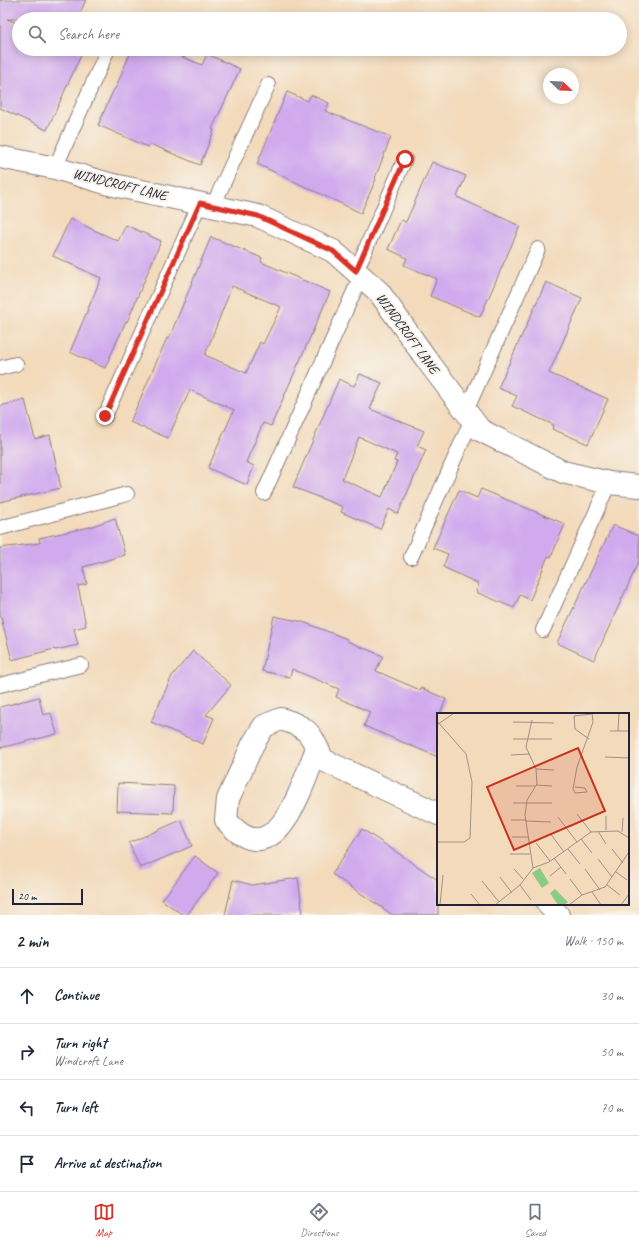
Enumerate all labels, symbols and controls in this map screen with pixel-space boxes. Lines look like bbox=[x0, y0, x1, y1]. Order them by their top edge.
search box bbox=[12, 12, 627, 56]
icon: search bbox=[26, 23, 48, 45]
text: Search here bbox=[58, 25, 119, 44]
north arrow bbox=[543, 68, 579, 104]
route start bbox=[396, 150, 414, 168]
street label: WINDCROFT LANE bbox=[71, 165, 170, 205]
street label: WINDCROFT LANE bbox=[373, 290, 444, 378]
route end bbox=[96, 407, 114, 425]
inset map bbox=[437, 713, 629, 905]
scale bar bbox=[12, 887, 83, 906]
text: 20 m bbox=[18, 889, 37, 903]
text: 2 min bbox=[16, 931, 49, 952]
text: Walk · 150 m bbox=[564, 933, 623, 949]
icon: ahead bbox=[16, 985, 38, 1007]
text: Continue bbox=[54, 986, 99, 1005]
text: 30 m bbox=[601, 988, 623, 1004]
text: Turn right bbox=[54, 1034, 107, 1053]
icon: right bbox=[16, 1041, 38, 1063]
text: 50 m bbox=[601, 1044, 623, 1060]
text: Windcroft Lane bbox=[54, 1053, 123, 1069]
icon: left bbox=[16, 1097, 38, 1119]
text: Turn left bbox=[54, 1098, 97, 1117]
text: 70 m bbox=[601, 1100, 623, 1116]
icon: arrive bbox=[16, 1153, 38, 1175]
text: Arrive at destination bbox=[54, 1154, 161, 1173]
tab: Map bbox=[93, 1201, 115, 1239]
tab: Directions bbox=[300, 1201, 339, 1239]
tab: Saved bbox=[524, 1201, 546, 1239]

